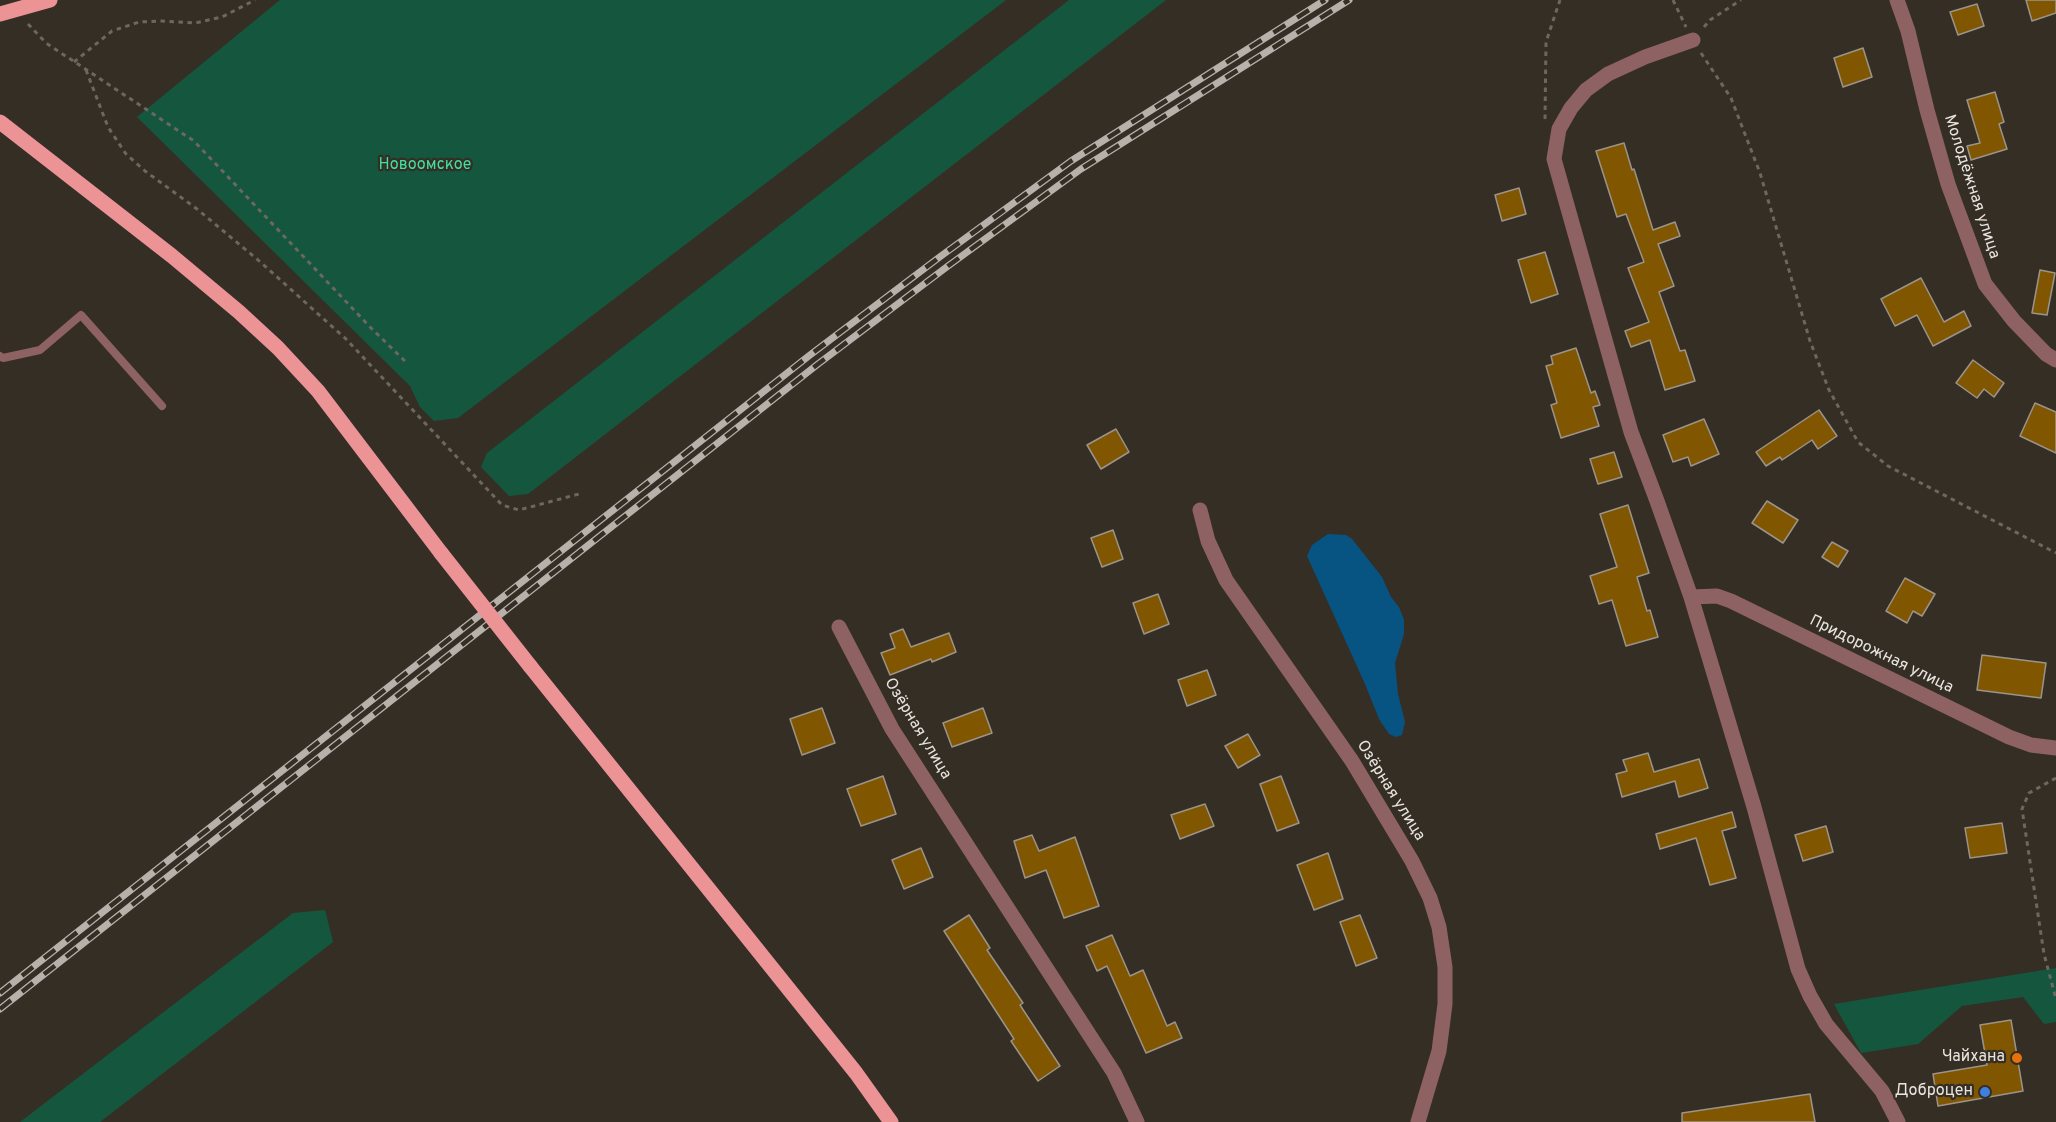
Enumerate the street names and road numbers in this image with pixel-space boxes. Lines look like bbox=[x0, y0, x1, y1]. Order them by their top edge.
street label: Молодёжная улица bbox=[1939, 113, 2003, 261]
street label: Придорожная улица bbox=[1806, 612, 1956, 698]
street label: Озёрная улица bbox=[879, 675, 955, 783]
street label: Озёрная улица bbox=[1351, 737, 1429, 845]

